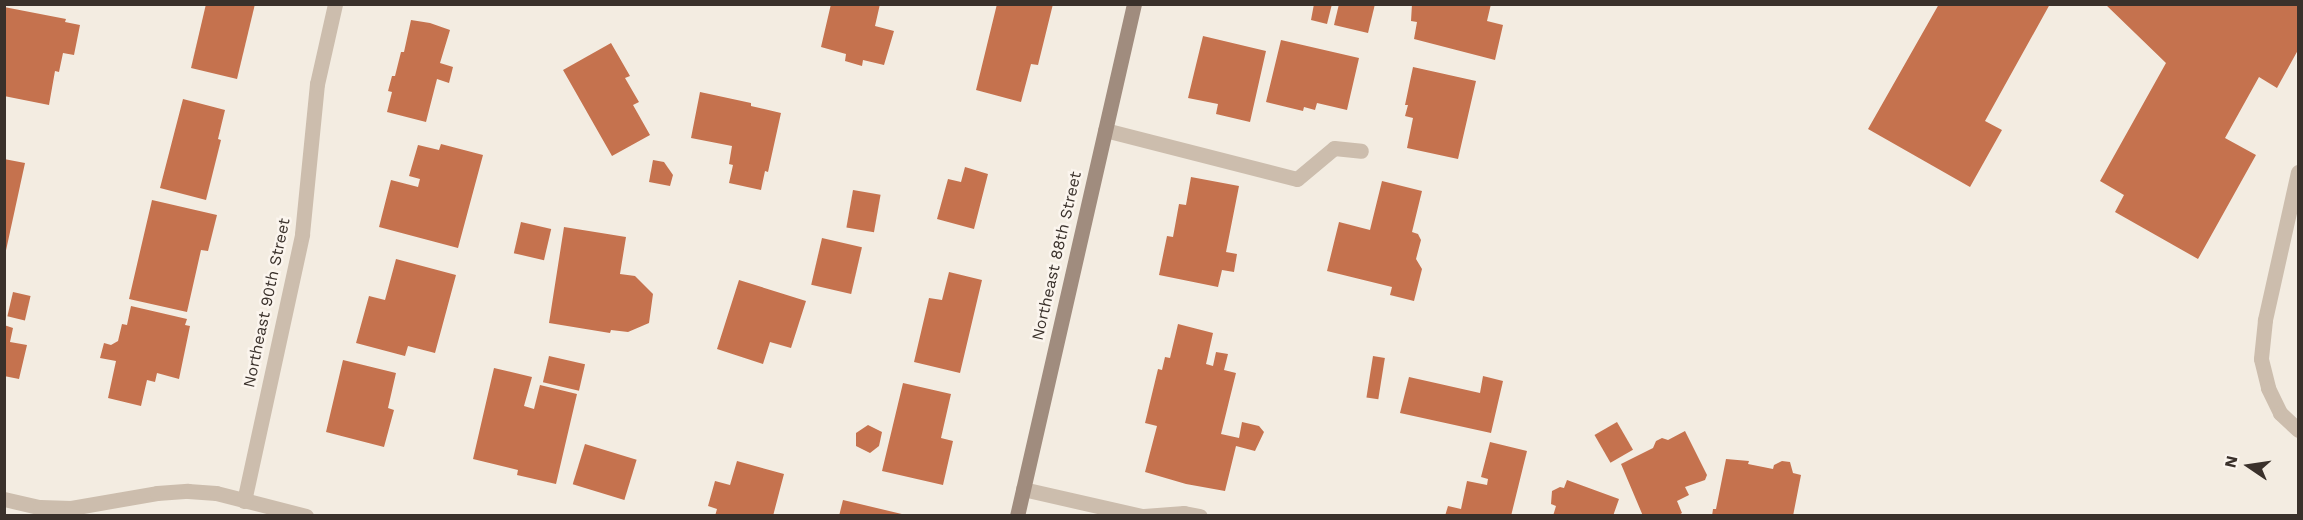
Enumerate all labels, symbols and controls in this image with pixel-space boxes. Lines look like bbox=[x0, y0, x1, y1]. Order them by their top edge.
street label: Northeast 88th Street bbox=[1028, 170, 1086, 342]
street label: Northeast 90th Street bbox=[240, 216, 294, 390]
north arrow bbox=[2219, 436, 2279, 496]
text: N bbox=[2220, 454, 2242, 470]

